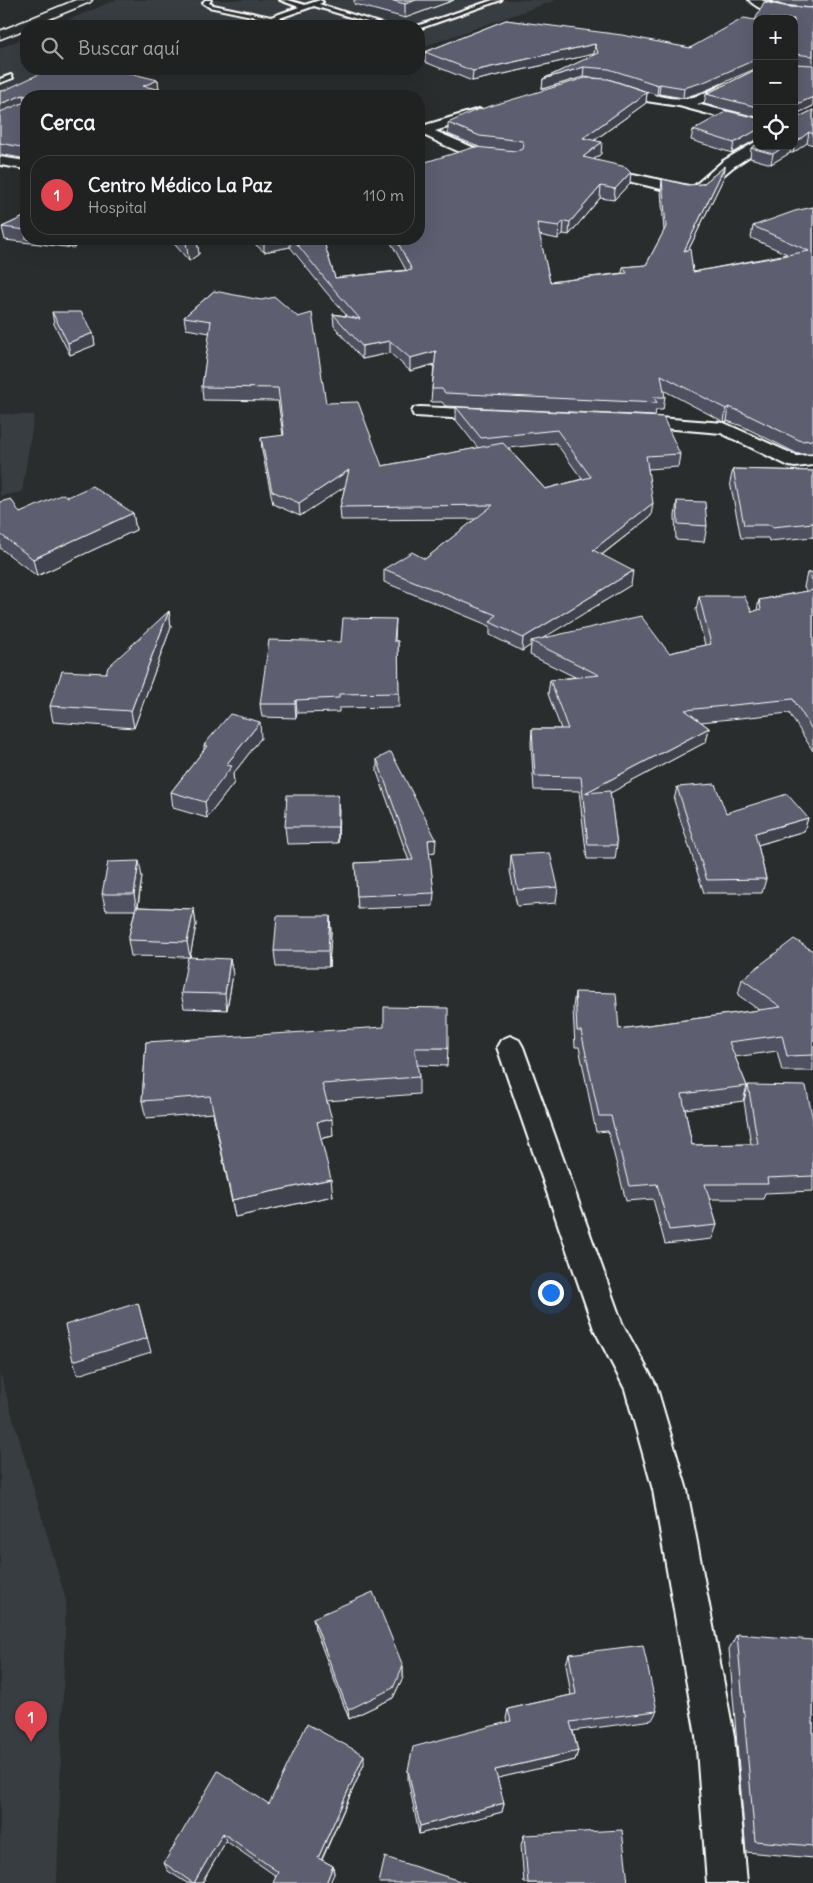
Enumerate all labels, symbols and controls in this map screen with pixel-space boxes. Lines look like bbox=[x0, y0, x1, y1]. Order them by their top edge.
map controls bbox=[753, 15, 798, 150]
button: + bbox=[753, 15, 798, 60]
search box bbox=[20, 20, 425, 75]
icon: search bbox=[38, 34, 66, 62]
text: Buscar aquí bbox=[78, 36, 179, 60]
button: − bbox=[753, 60, 798, 105]
button: locate bbox=[753, 105, 798, 150]
text: Cerca bbox=[40, 109, 95, 136]
text: Centro Médico La Paz bbox=[88, 173, 272, 197]
text: 1 bbox=[54, 185, 60, 205]
text: 110 m bbox=[363, 185, 404, 205]
text: Hospital bbox=[88, 197, 147, 217]
your location bbox=[538, 1280, 564, 1306]
pin: 1 bbox=[15, 1701, 47, 1742]

